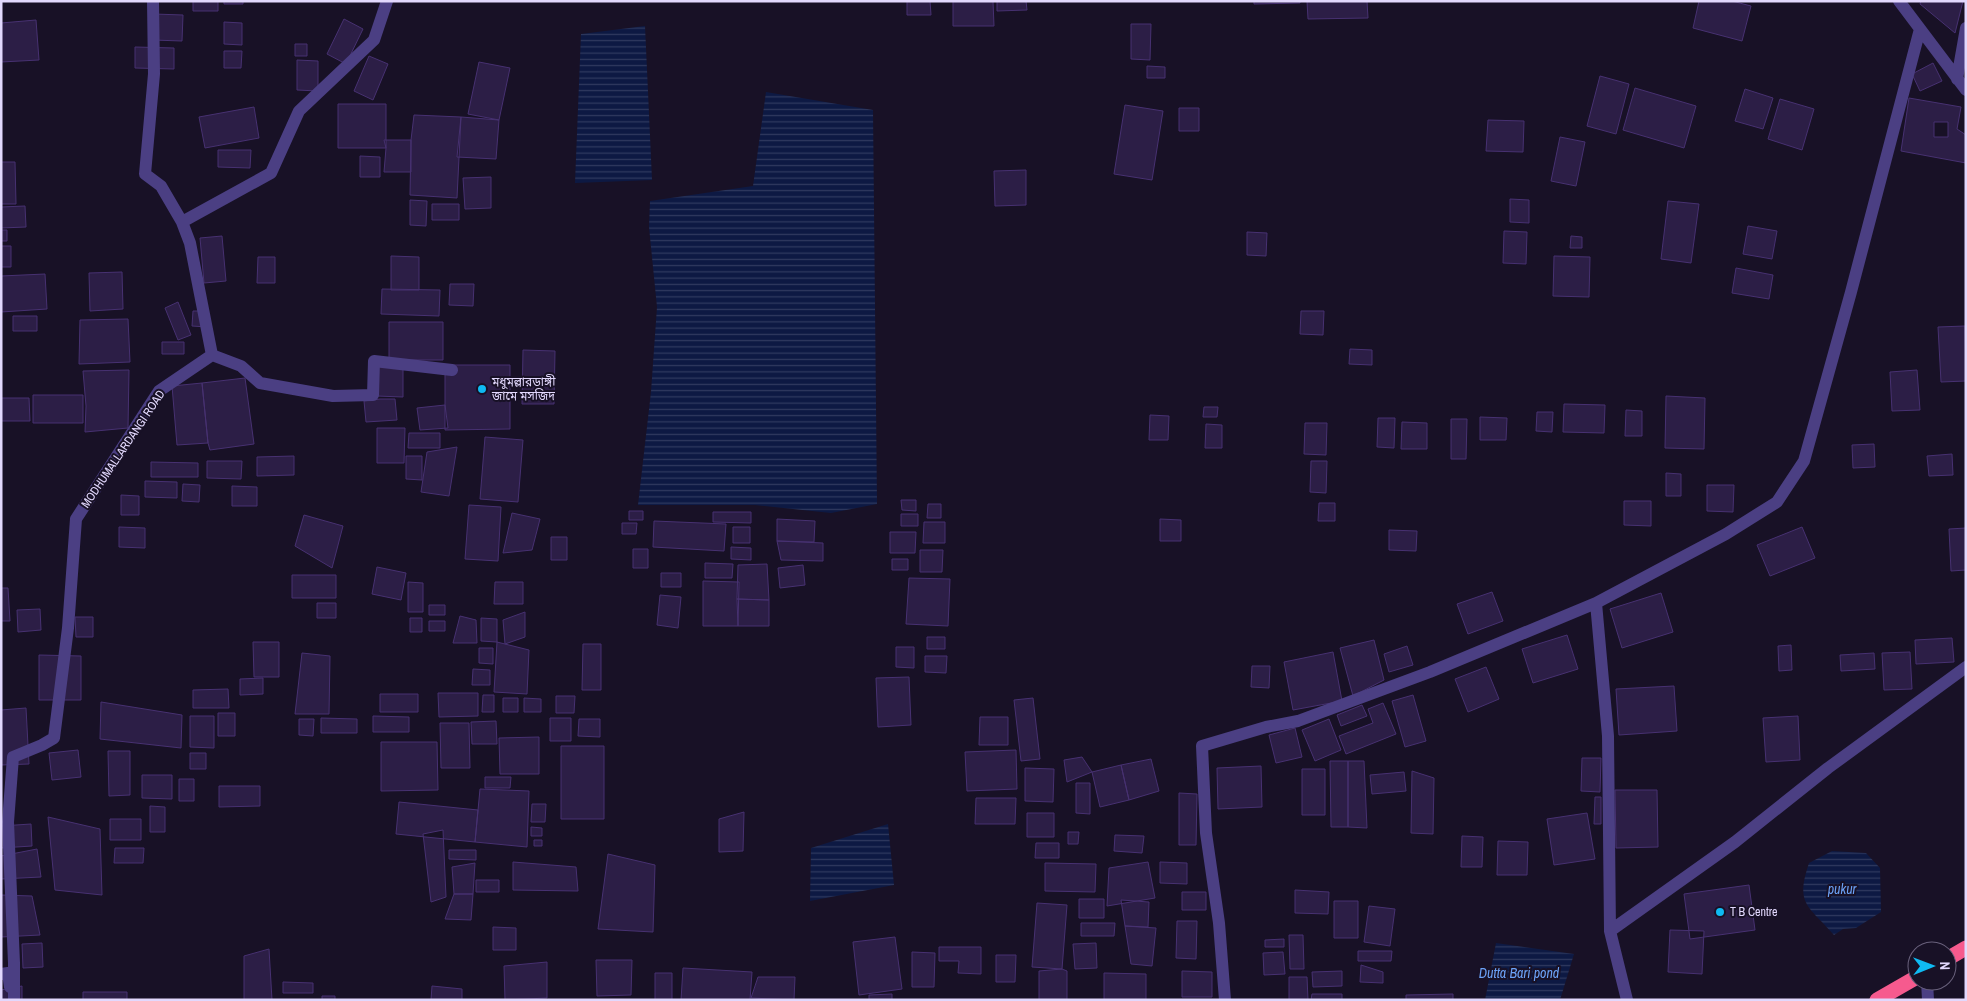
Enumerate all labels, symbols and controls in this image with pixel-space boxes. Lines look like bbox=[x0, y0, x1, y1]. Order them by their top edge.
place label: মধুমল্লারডাঙ্গী জামে মসজিদ bbox=[491, 374, 556, 404]
marker: মধুমল্লারডাঙ্গী জামে মসজিদ bbox=[476, 383, 488, 395]
street label: MODHUMALLARDANGI ROAD bbox=[78, 387, 168, 511]
water label: pukur bbox=[1827, 880, 1858, 898]
place label: T B Centre bbox=[1730, 904, 1777, 920]
marker: T B Centre bbox=[1714, 906, 1726, 918]
north arrow bbox=[1907, 941, 1957, 991]
text: N bbox=[1936, 961, 1954, 970]
water label: Dutta Bari pond bbox=[1479, 964, 1560, 982]

